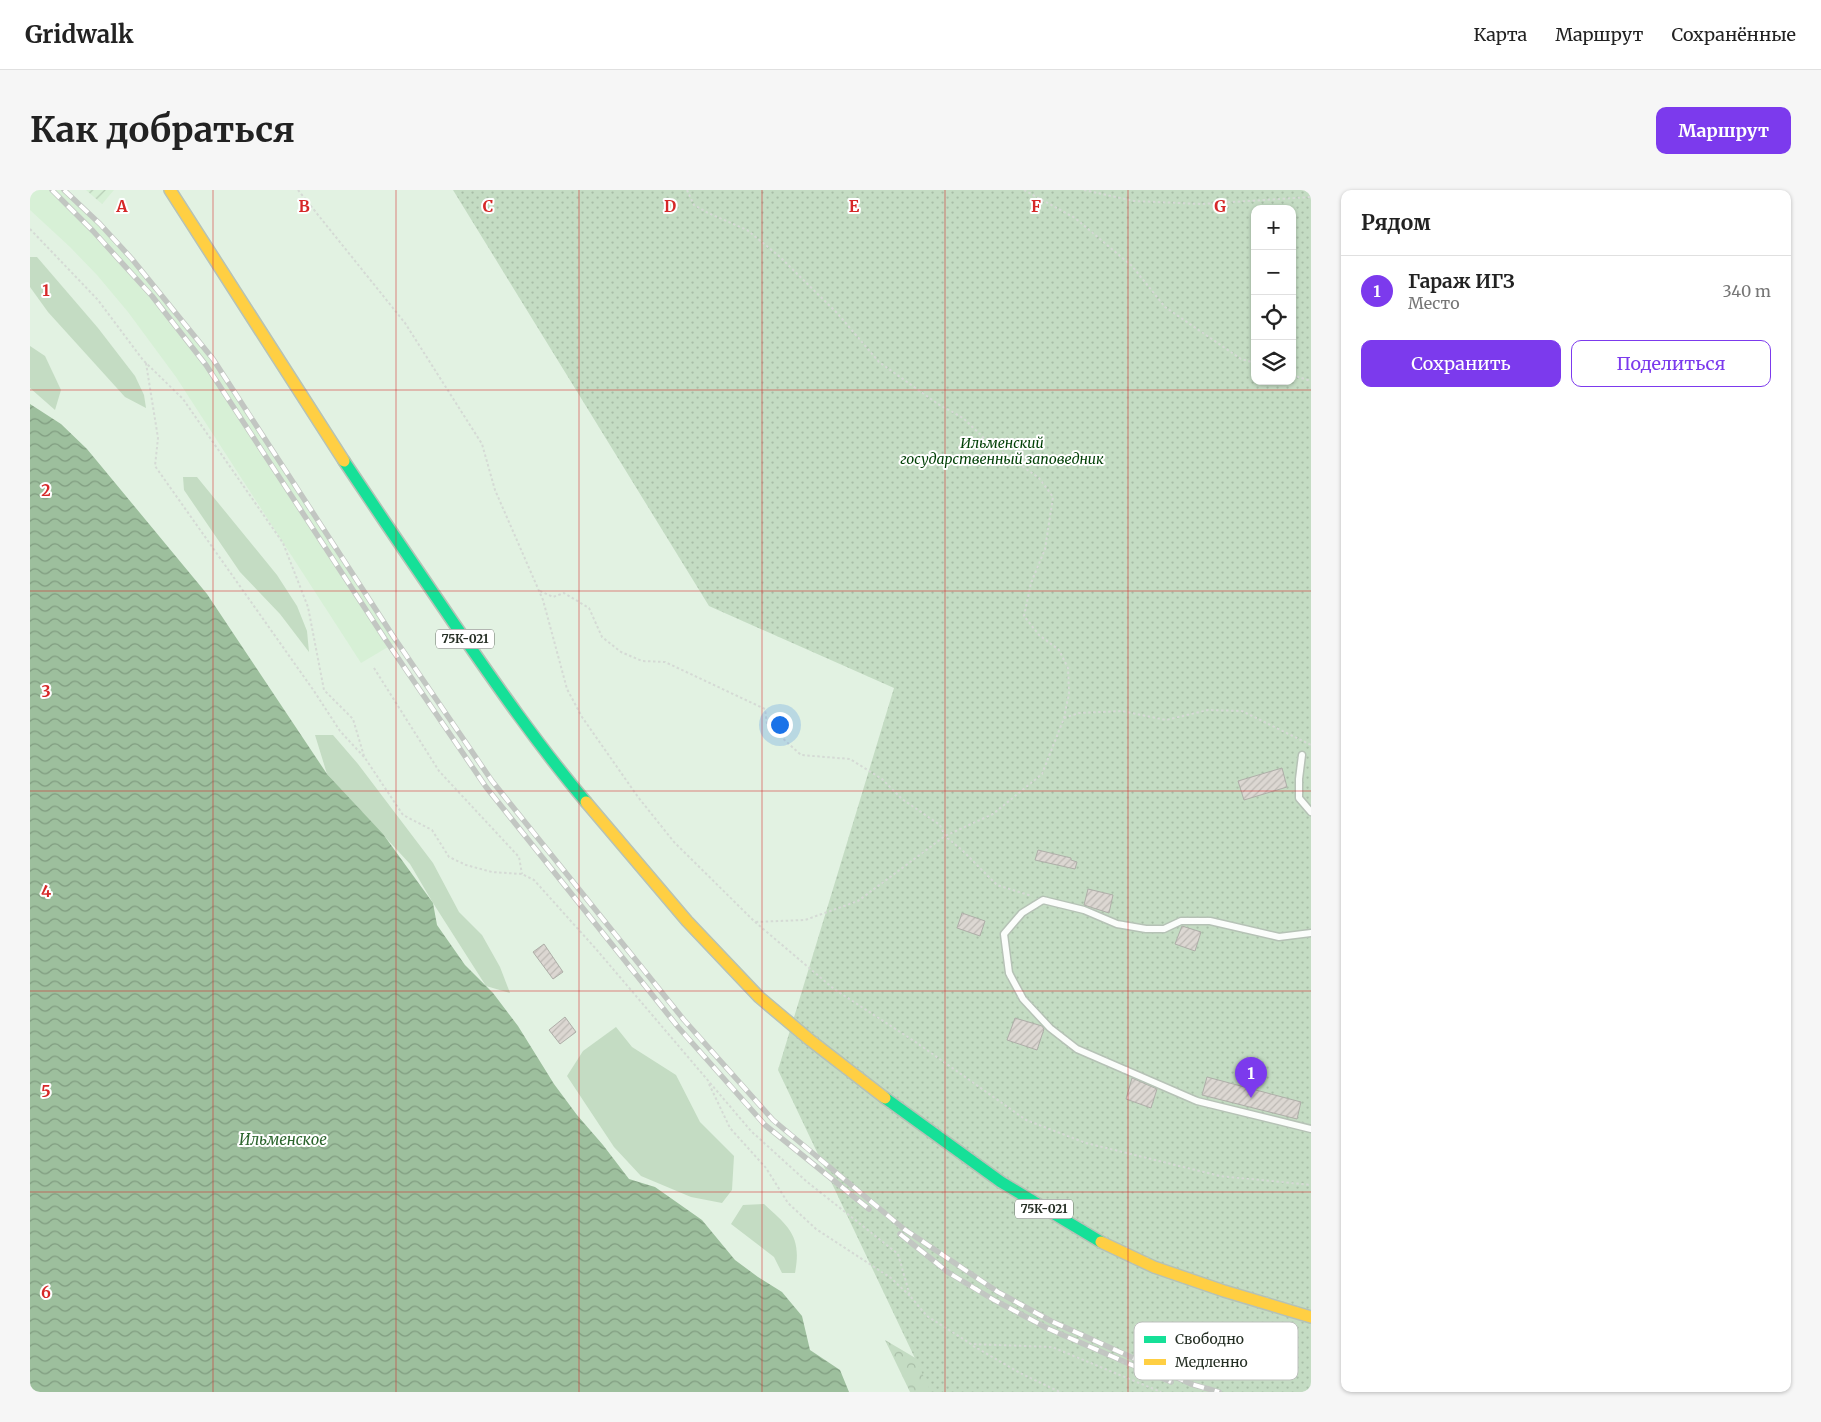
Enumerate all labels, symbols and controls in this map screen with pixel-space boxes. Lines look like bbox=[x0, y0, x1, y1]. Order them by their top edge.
text: Gridwalk bbox=[25, 19, 134, 50]
text: Карта bbox=[1474, 23, 1527, 46]
text: Маршрут bbox=[1555, 23, 1643, 46]
text: Сохранённые bbox=[1671, 23, 1796, 46]
button: Маршрут bbox=[1656, 107, 1791, 154]
text: Как добраться bbox=[30, 108, 295, 152]
text: A bbox=[115, 196, 128, 216]
text: B bbox=[298, 196, 310, 216]
text: C bbox=[483, 196, 493, 216]
text: D bbox=[664, 196, 676, 216]
text: E bbox=[849, 196, 860, 216]
text: F bbox=[1031, 196, 1041, 216]
text: G bbox=[1214, 196, 1226, 216]
map controls bbox=[1251, 205, 1296, 385]
button: + bbox=[1251, 205, 1296, 250]
text: Рядом bbox=[1361, 209, 1431, 236]
button: − bbox=[1251, 250, 1296, 295]
text: Гараж ИГЗ bbox=[1408, 269, 1515, 293]
text: 1 bbox=[42, 280, 50, 300]
text: 1 bbox=[1373, 281, 1381, 301]
text: 340 m bbox=[1722, 281, 1771, 301]
text: Место bbox=[1408, 293, 1459, 313]
button: locate bbox=[1251, 295, 1296, 340]
button: layers bbox=[1251, 340, 1296, 385]
button: Сохранить bbox=[1361, 340, 1561, 387]
button: Поделиться bbox=[1571, 340, 1771, 387]
park label: Ильменский государственный заповедник bbox=[900, 434, 1104, 468]
text: 2 bbox=[41, 480, 51, 500]
road number: 75К-021 bbox=[436, 629, 494, 648]
text: 3 bbox=[41, 681, 51, 701]
your location bbox=[767, 712, 793, 738]
text: 4 bbox=[41, 881, 51, 901]
pin: 1 bbox=[1235, 1057, 1267, 1098]
text: 5 bbox=[41, 1081, 51, 1101]
water label: Ильменское bbox=[239, 1130, 327, 1149]
road number: 75К-021 bbox=[1015, 1200, 1073, 1218]
text: 6 bbox=[41, 1282, 51, 1302]
legend bbox=[1134, 1322, 1298, 1380]
text: Свободно bbox=[1175, 1330, 1244, 1348]
text: Медленно bbox=[1175, 1353, 1248, 1371]

